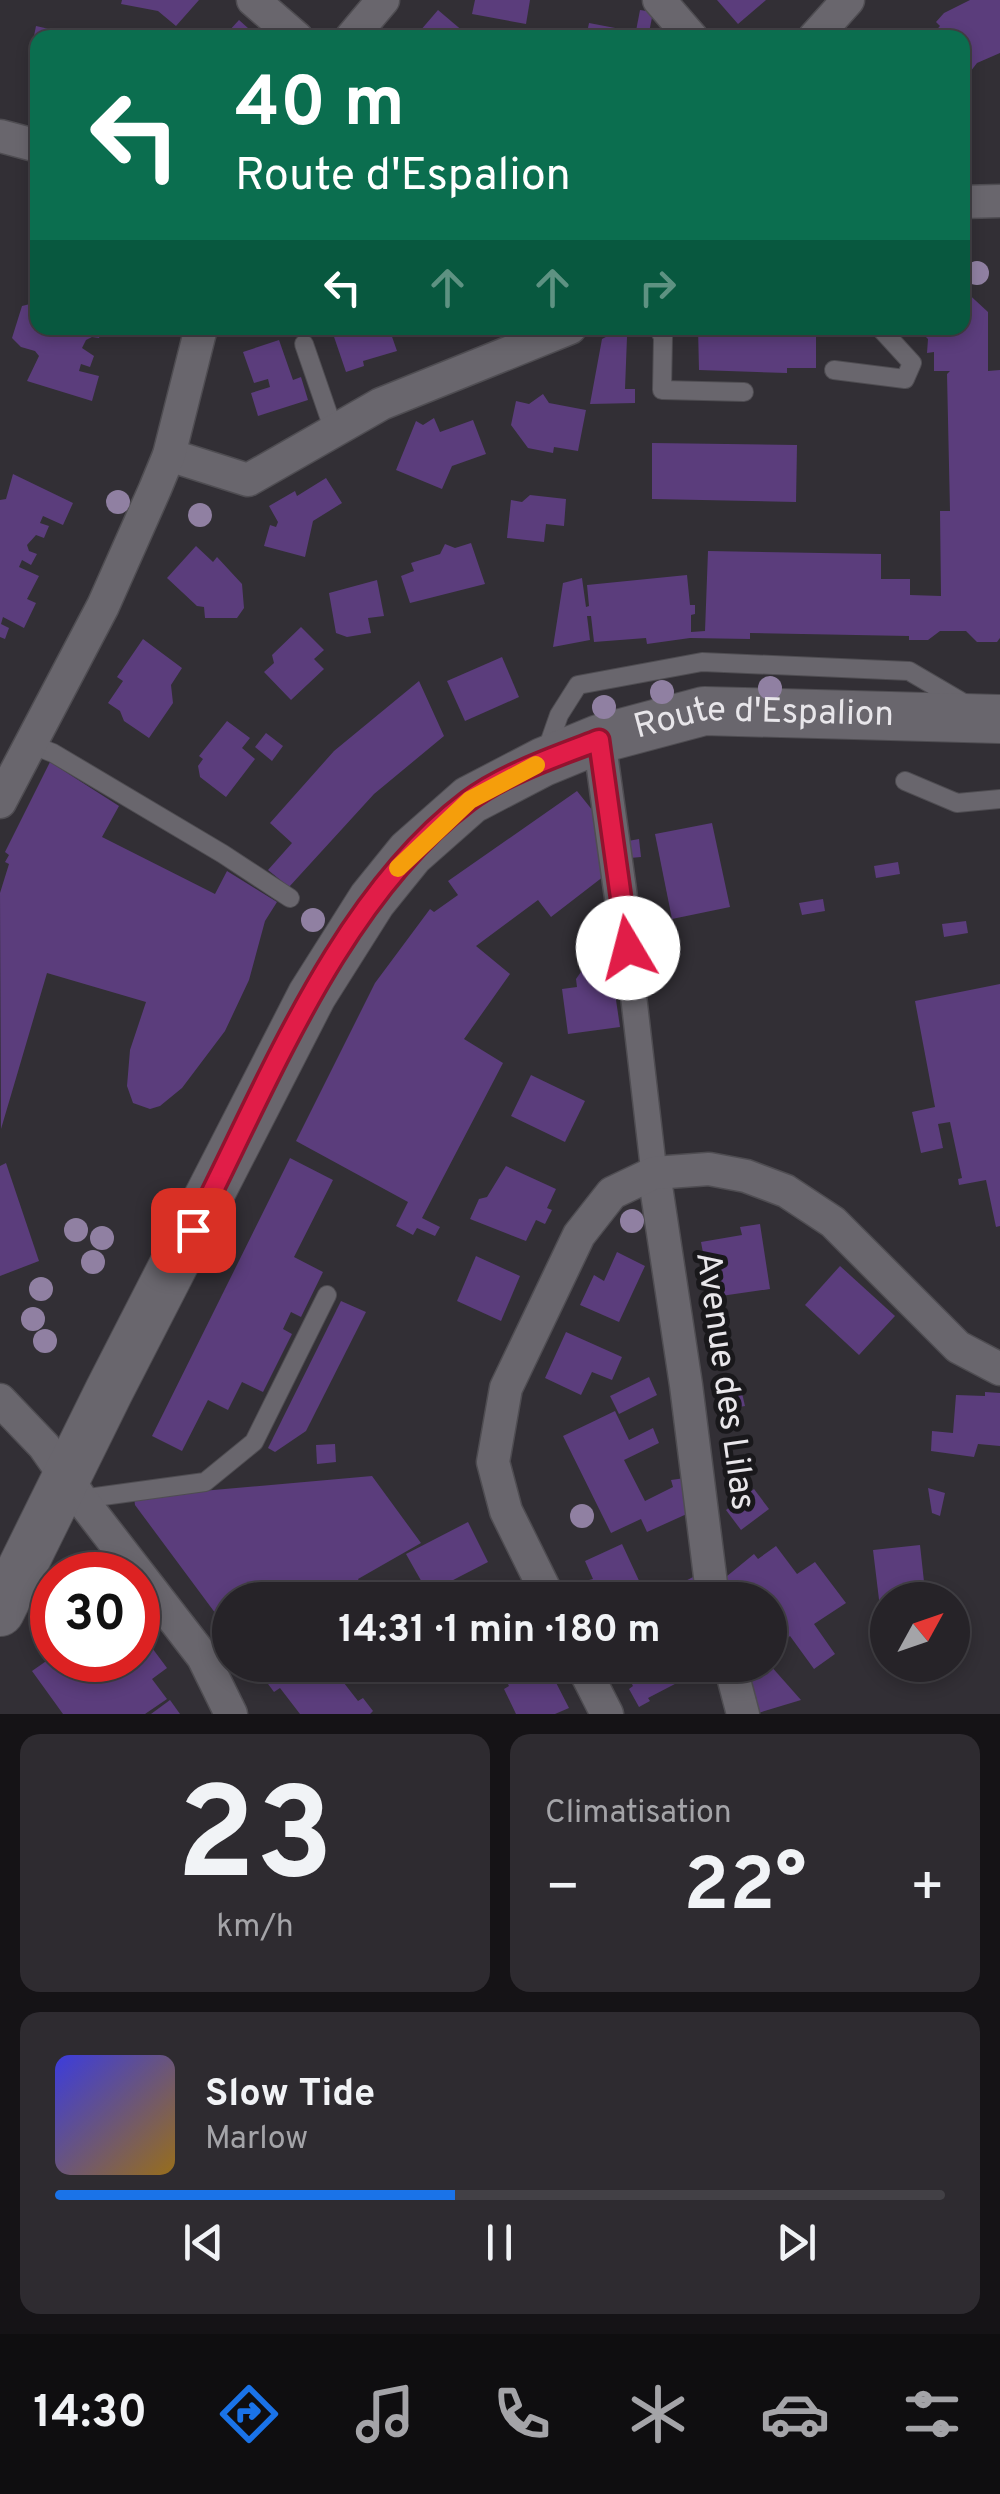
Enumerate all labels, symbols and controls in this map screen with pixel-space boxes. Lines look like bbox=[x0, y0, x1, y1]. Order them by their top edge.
text: 40 m bbox=[235, 62, 405, 151]
icon: left bbox=[70, 70, 200, 200]
text: Route d'Espalion bbox=[235, 149, 571, 206]
icon: left bbox=[315, 260, 370, 315]
icon: ahead bbox=[420, 260, 475, 315]
icon: ahead bbox=[525, 260, 580, 315]
icon: right bbox=[630, 260, 685, 315]
street label: Route d'Espalion bbox=[629, 689, 894, 751]
position arrow bbox=[576, 896, 680, 1000]
pin bbox=[151, 1188, 236, 1273]
icon: arrive bbox=[166, 1203, 221, 1258]
street label: Avenue des Lilas bbox=[684, 1249, 764, 1513]
speed limit sign: 30 bbox=[30, 1552, 160, 1682]
north arrow bbox=[870, 1582, 970, 1682]
map controls bbox=[870, 1582, 970, 1682]
text: 14:31 · 1 min · 180 m bbox=[338, 1607, 661, 1656]
text: 23 bbox=[176, 1760, 334, 1925]
text: Climatisation bbox=[545, 1794, 732, 1834]
text: 22° bbox=[684, 1842, 806, 1937]
text: − bbox=[545, 1855, 580, 1925]
text: + bbox=[910, 1855, 945, 1925]
text: km/h bbox=[216, 1908, 294, 1948]
text: Slow Tide bbox=[205, 2071, 375, 2120]
text: Marlow bbox=[205, 2120, 308, 2160]
icon: previous bbox=[176, 2215, 231, 2270]
icon: pause bbox=[472, 2215, 527, 2270]
icon: next bbox=[769, 2215, 824, 2270]
icon: directions bbox=[214, 2379, 284, 2449]
icon: music bbox=[350, 2379, 420, 2449]
icon: phone bbox=[487, 2379, 557, 2449]
icon: climate bbox=[623, 2379, 693, 2449]
icon: car bbox=[760, 2379, 830, 2449]
icon: filters bbox=[897, 2379, 967, 2449]
text: 14:30 bbox=[33, 2386, 147, 2443]

